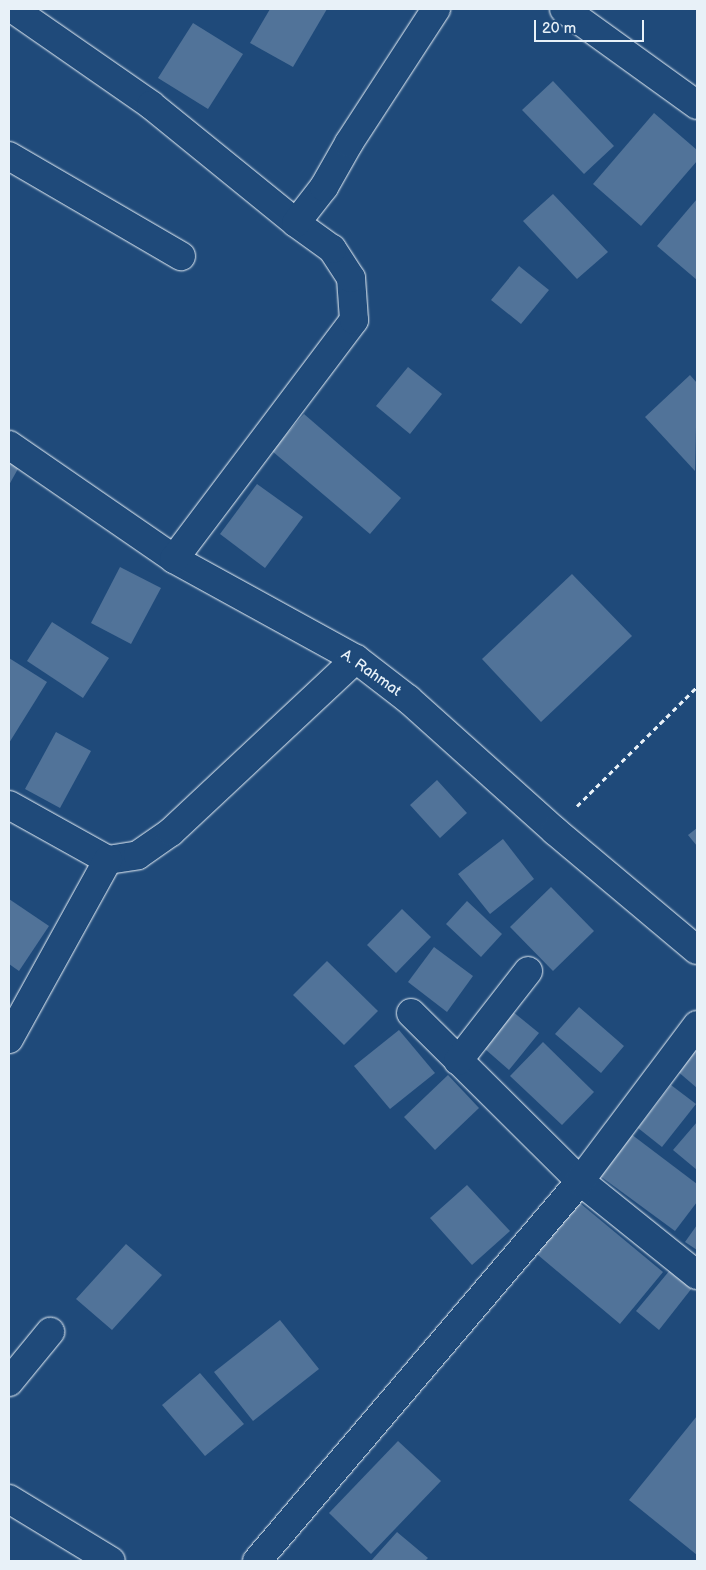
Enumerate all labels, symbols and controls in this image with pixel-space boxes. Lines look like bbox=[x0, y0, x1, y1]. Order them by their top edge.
scale bar bbox=[536, 10, 646, 42]
text: 20 m bbox=[542, 19, 576, 38]
street label: A. Rahmat bbox=[338, 646, 404, 700]

